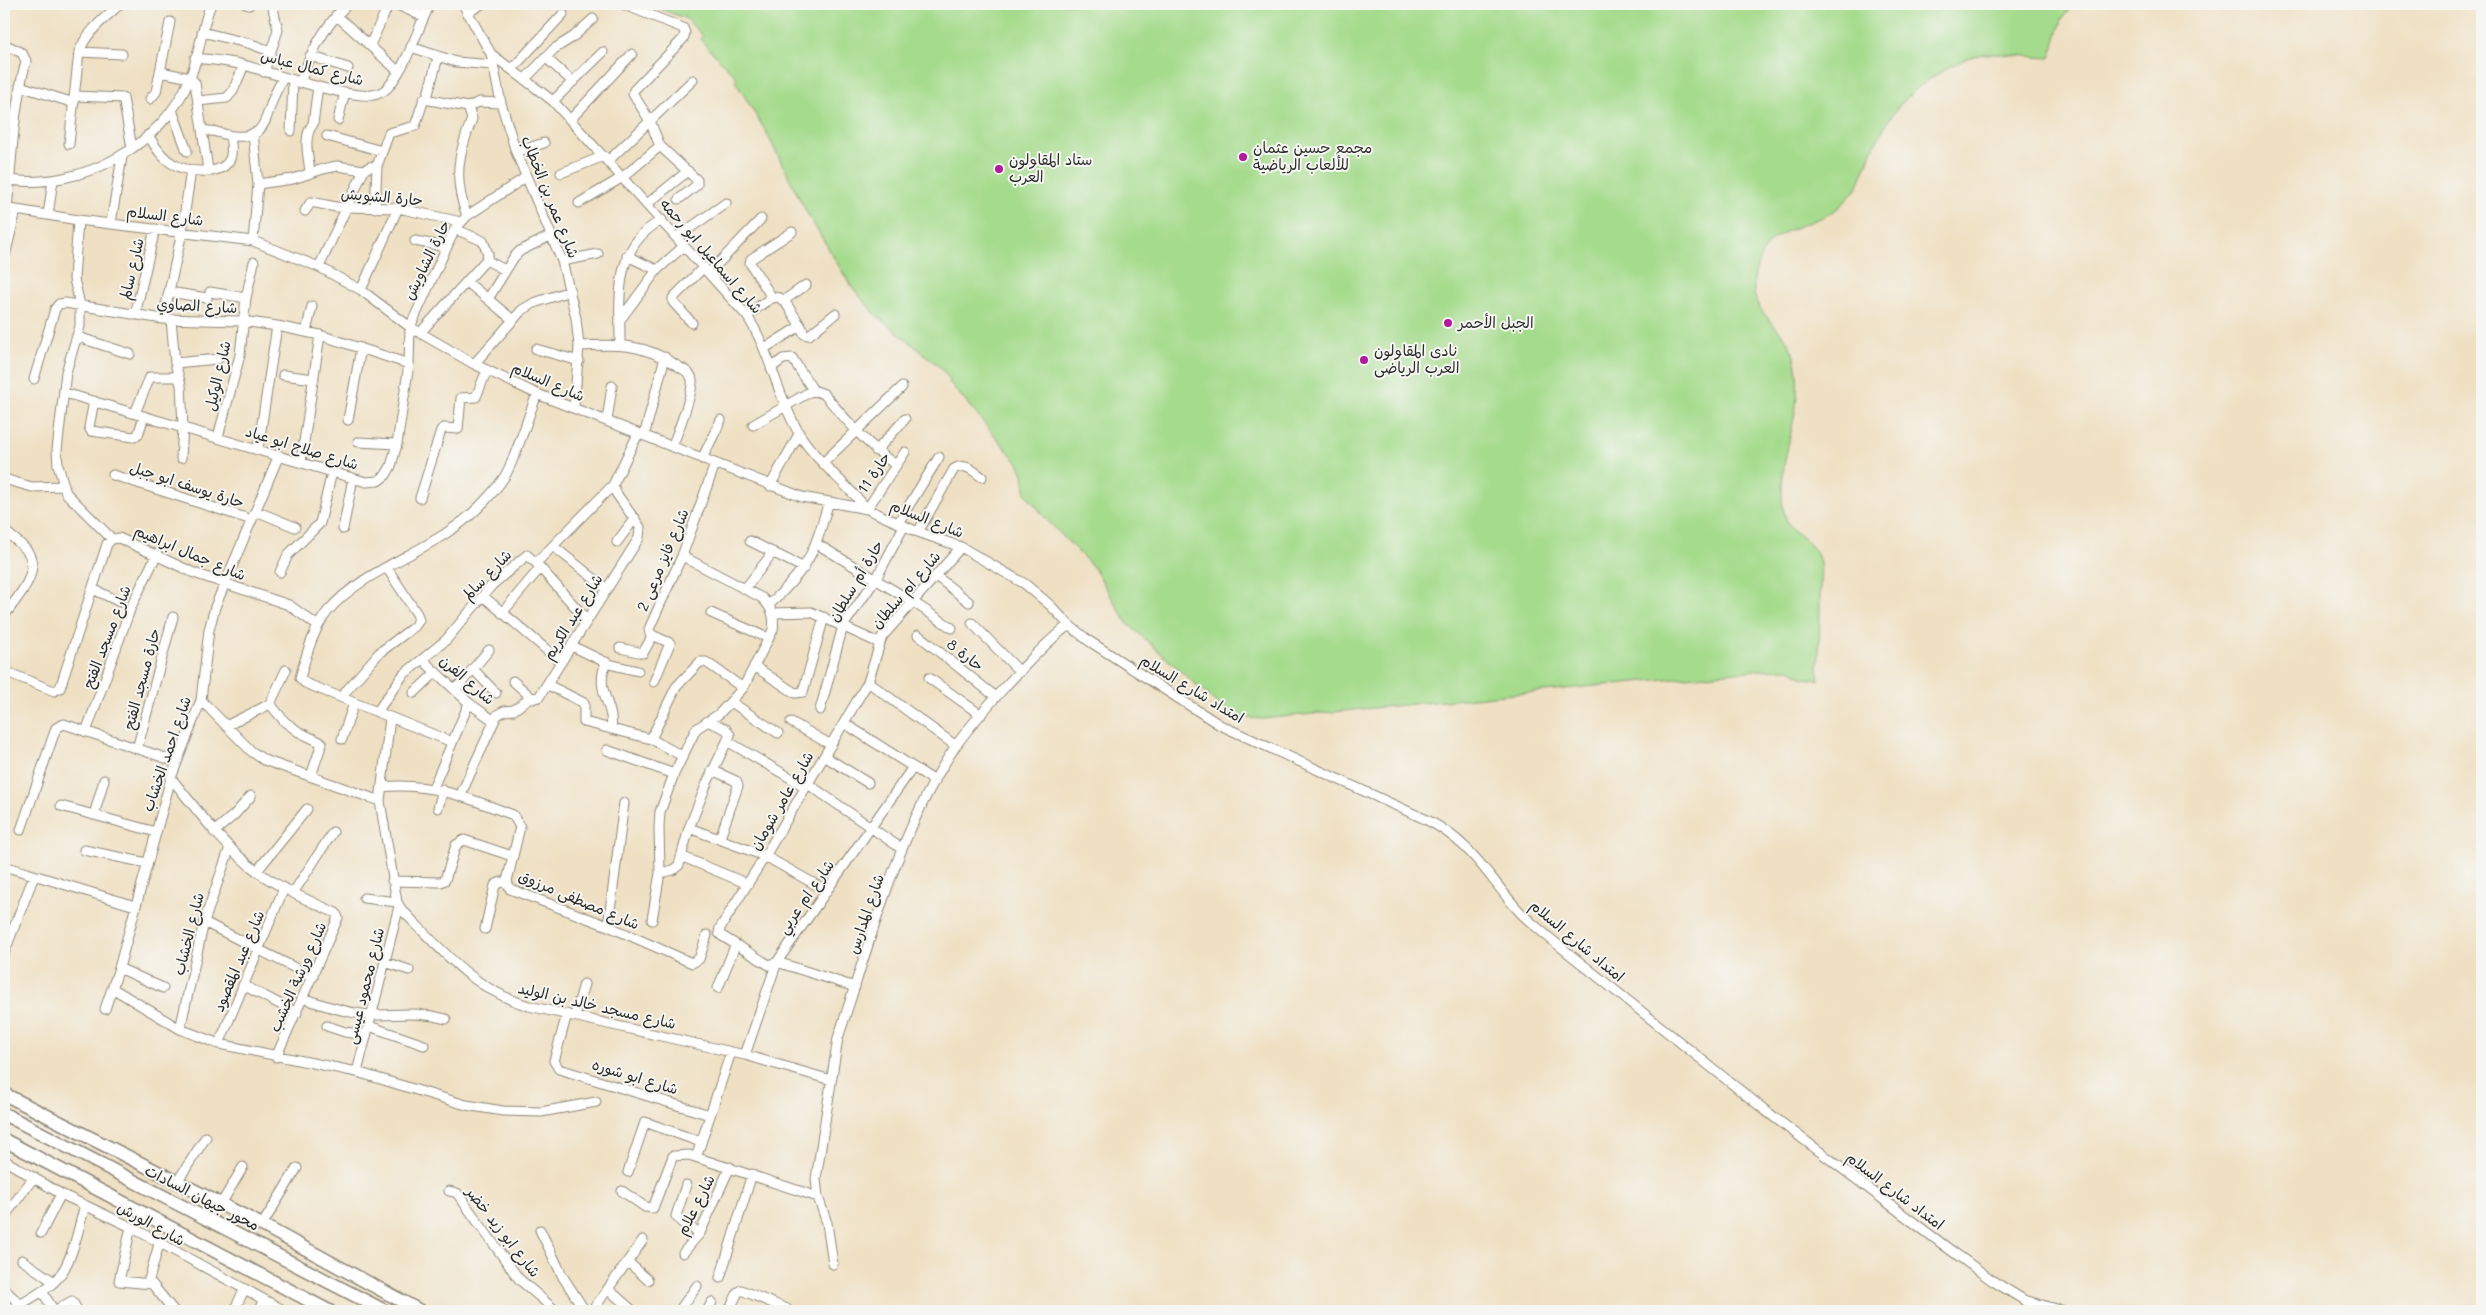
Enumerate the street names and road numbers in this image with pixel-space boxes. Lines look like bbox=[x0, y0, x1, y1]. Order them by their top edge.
street label: شارع كمال عباس bbox=[258, 45, 366, 90]
street label: شارع عمر بن الخطاب bbox=[516, 133, 585, 261]
street label: حارة الشويش bbox=[340, 182, 424, 210]
street label: شارع اسماعيل ابو رحمه bbox=[655, 193, 767, 318]
street label: شارع السلام bbox=[125, 200, 205, 232]
street label: حارة الشاويش bbox=[398, 216, 454, 303]
street label: شارع سالم bbox=[114, 236, 150, 302]
street label: شارع الصاوي bbox=[156, 293, 238, 319]
street label: شارع الوكيل bbox=[199, 339, 236, 413]
street label: شارع السلام bbox=[508, 357, 588, 407]
street label: شارع صلاح ابو عياد bbox=[243, 420, 361, 475]
street label: حارة 11 bbox=[852, 448, 894, 497]
street label: حارة يوسف ابو جبل bbox=[128, 456, 247, 512]
street label: شارع السلام bbox=[887, 494, 967, 544]
street label: شارع فايز مرعى 2 bbox=[631, 505, 694, 614]
street label: شارع جمال ابراهيم bbox=[130, 520, 249, 587]
street label: حارة أم سلطان bbox=[823, 536, 889, 626]
street label: شارع سالم bbox=[457, 545, 517, 605]
street label: شارع ام سلطان bbox=[866, 546, 946, 634]
street label: شارع عبد الكريم bbox=[538, 570, 609, 665]
street label: شارع مسجد الفتح bbox=[77, 582, 136, 691]
street label: حارة مسجد الفتح bbox=[118, 626, 165, 732]
street label: حارة 8 bbox=[943, 634, 988, 675]
street label: امتداد شارع السلام bbox=[1136, 649, 1248, 729]
street label: شارع الفرن bbox=[435, 650, 499, 709]
street label: شارع احمد الخشاب bbox=[137, 693, 196, 814]
street label: شارع عامر شومان bbox=[745, 747, 818, 854]
street label: شارع ام عربي bbox=[772, 855, 841, 940]
street label: شارع مصطفى مرزوق bbox=[516, 865, 643, 934]
street label: شارع المدارس bbox=[842, 871, 889, 957]
street label: شارع الخشاب bbox=[168, 890, 209, 977]
street label: امتداد شارع السلام bbox=[1525, 895, 1629, 987]
street label: شارع عبد المقصود bbox=[208, 907, 269, 1015]
street label: شارع ورشة الخشب bbox=[264, 918, 331, 1035]
street label: شارع محمود عيسى bbox=[340, 925, 389, 1046]
street label: شارع مسجد خالد بن الوليد bbox=[516, 977, 678, 1034]
street label: شارع ابو شوره bbox=[590, 1054, 681, 1100]
street label: امتداد شارع السلام bbox=[1841, 1147, 1949, 1235]
street label: محور جيهان السادات bbox=[142, 1160, 263, 1235]
street label: شارع علام bbox=[671, 1171, 721, 1239]
street label: شارع ابو زيد خضر bbox=[460, 1180, 546, 1282]
street label: شارع الورش bbox=[114, 1196, 189, 1251]

